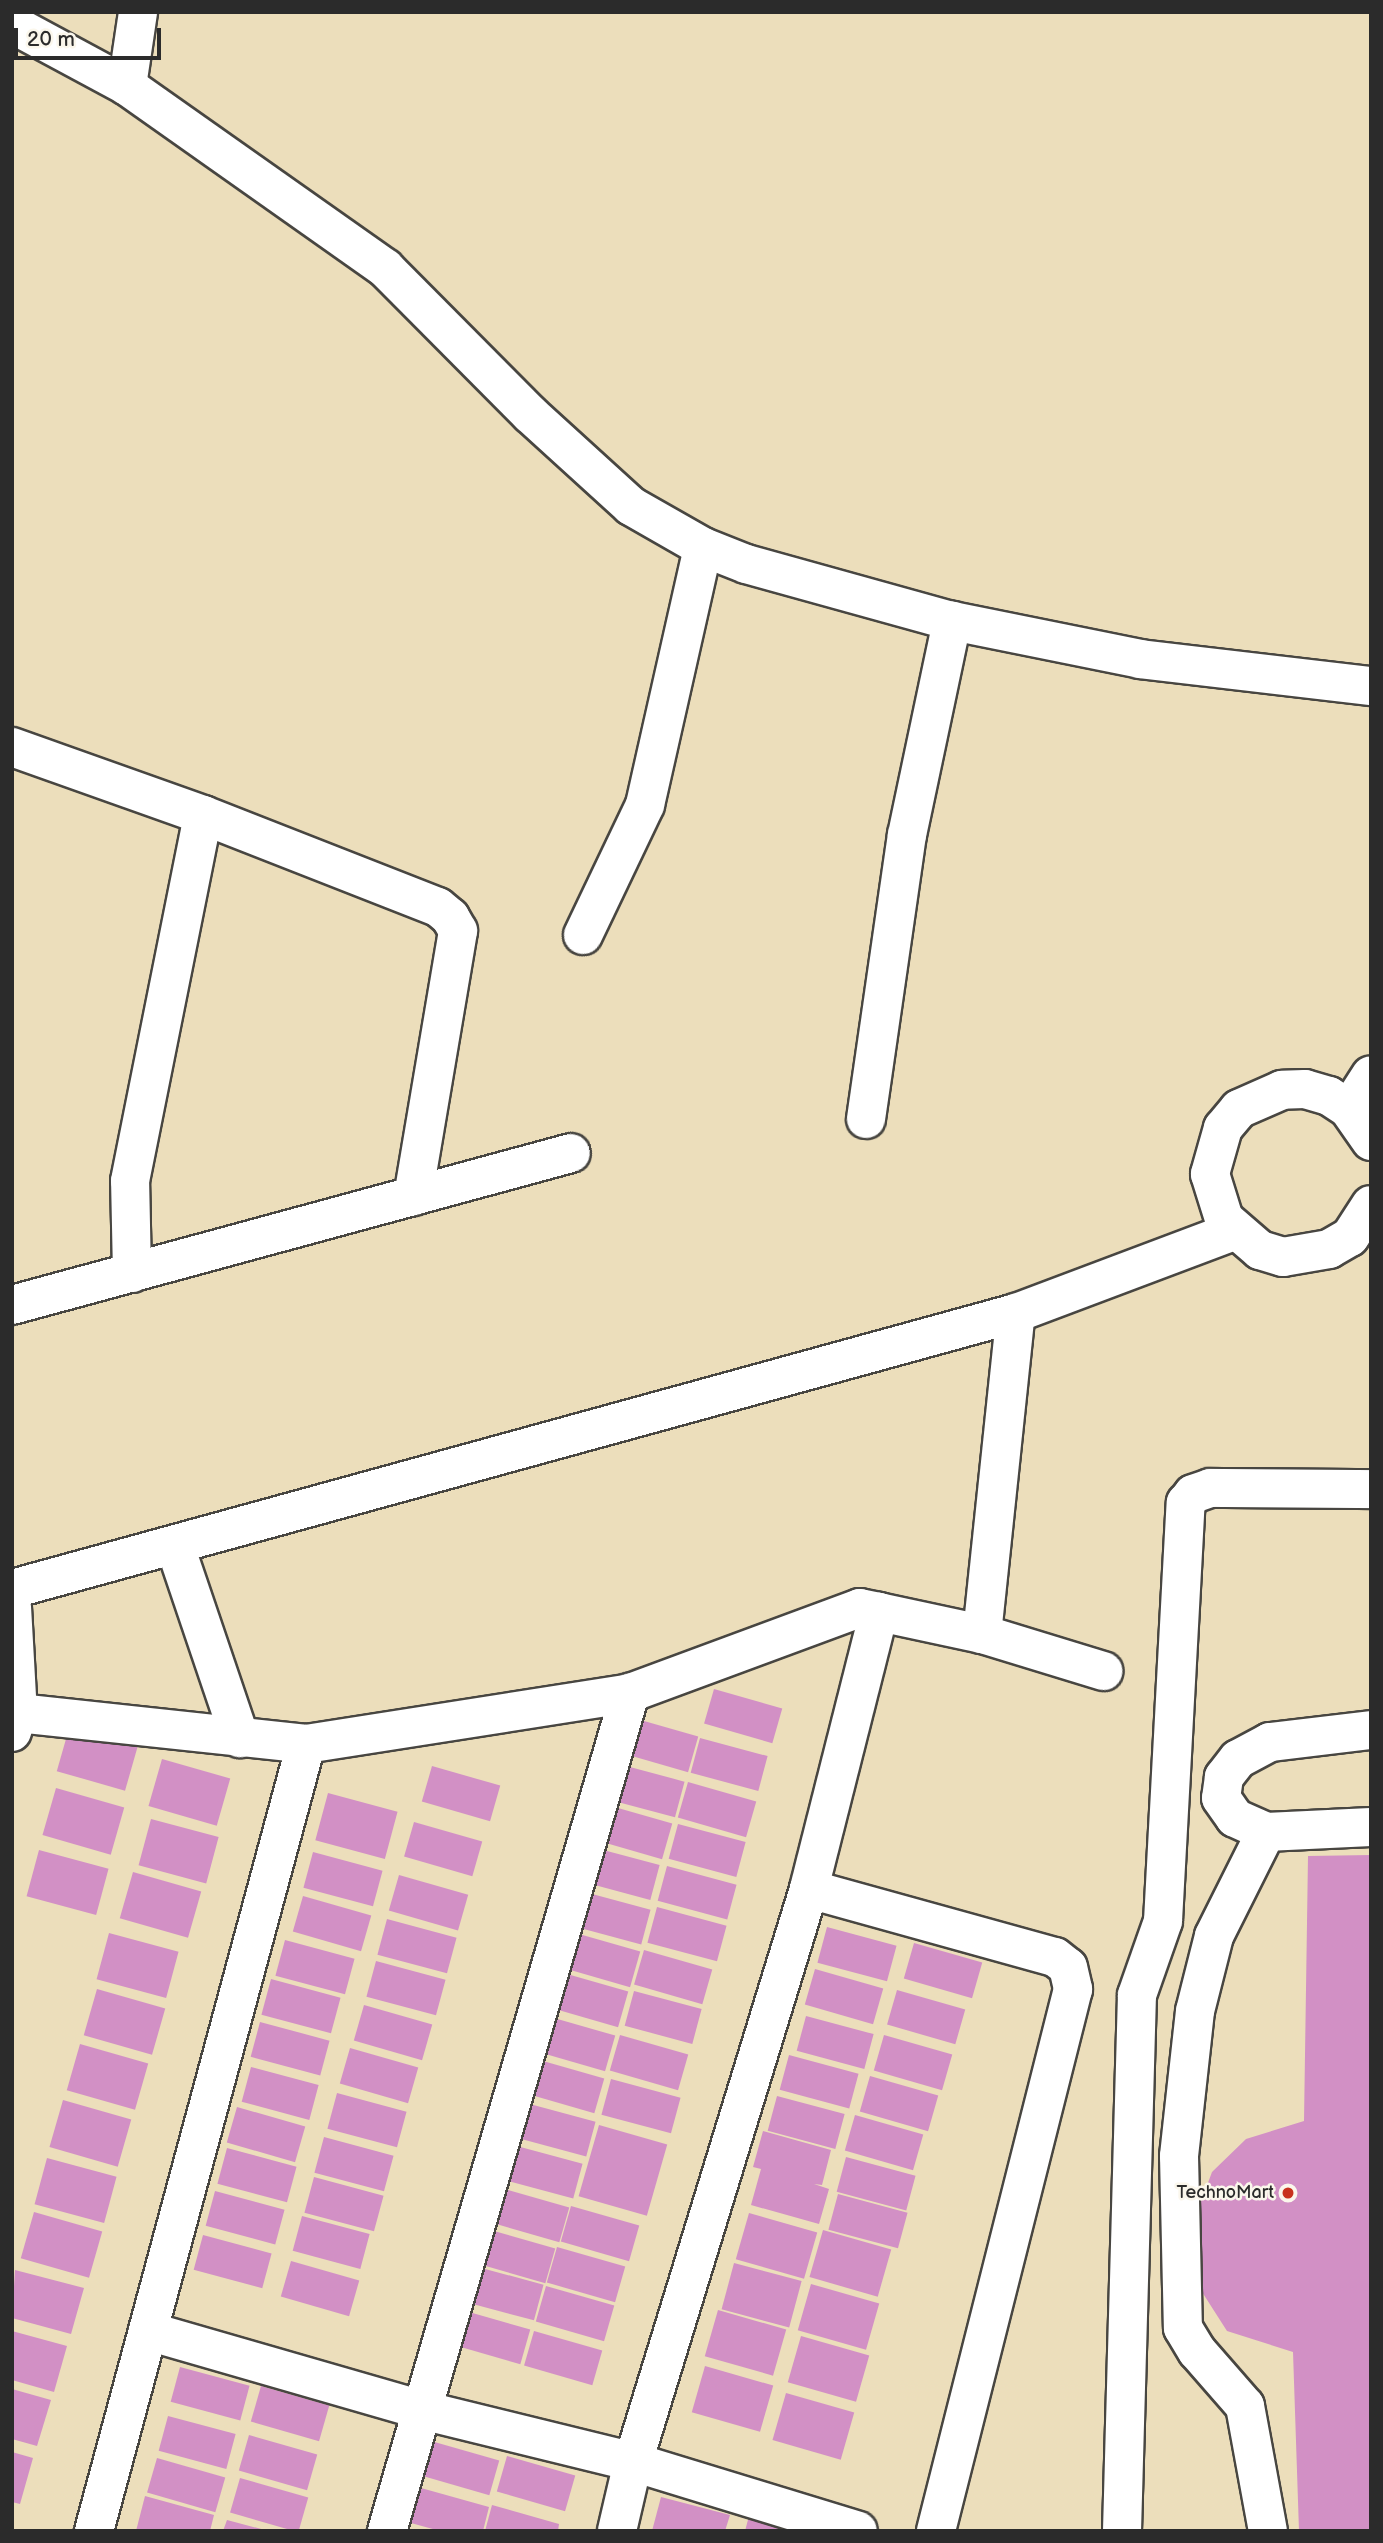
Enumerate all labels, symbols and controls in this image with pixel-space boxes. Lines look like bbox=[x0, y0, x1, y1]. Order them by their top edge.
scale bar bbox=[18, 14, 164, 58]
text: 20 m bbox=[27, 27, 75, 52]
place label: TechnoMart bbox=[1177, 2182, 1274, 2204]
marker: TechnoMart bbox=[1280, 2185, 1296, 2201]

